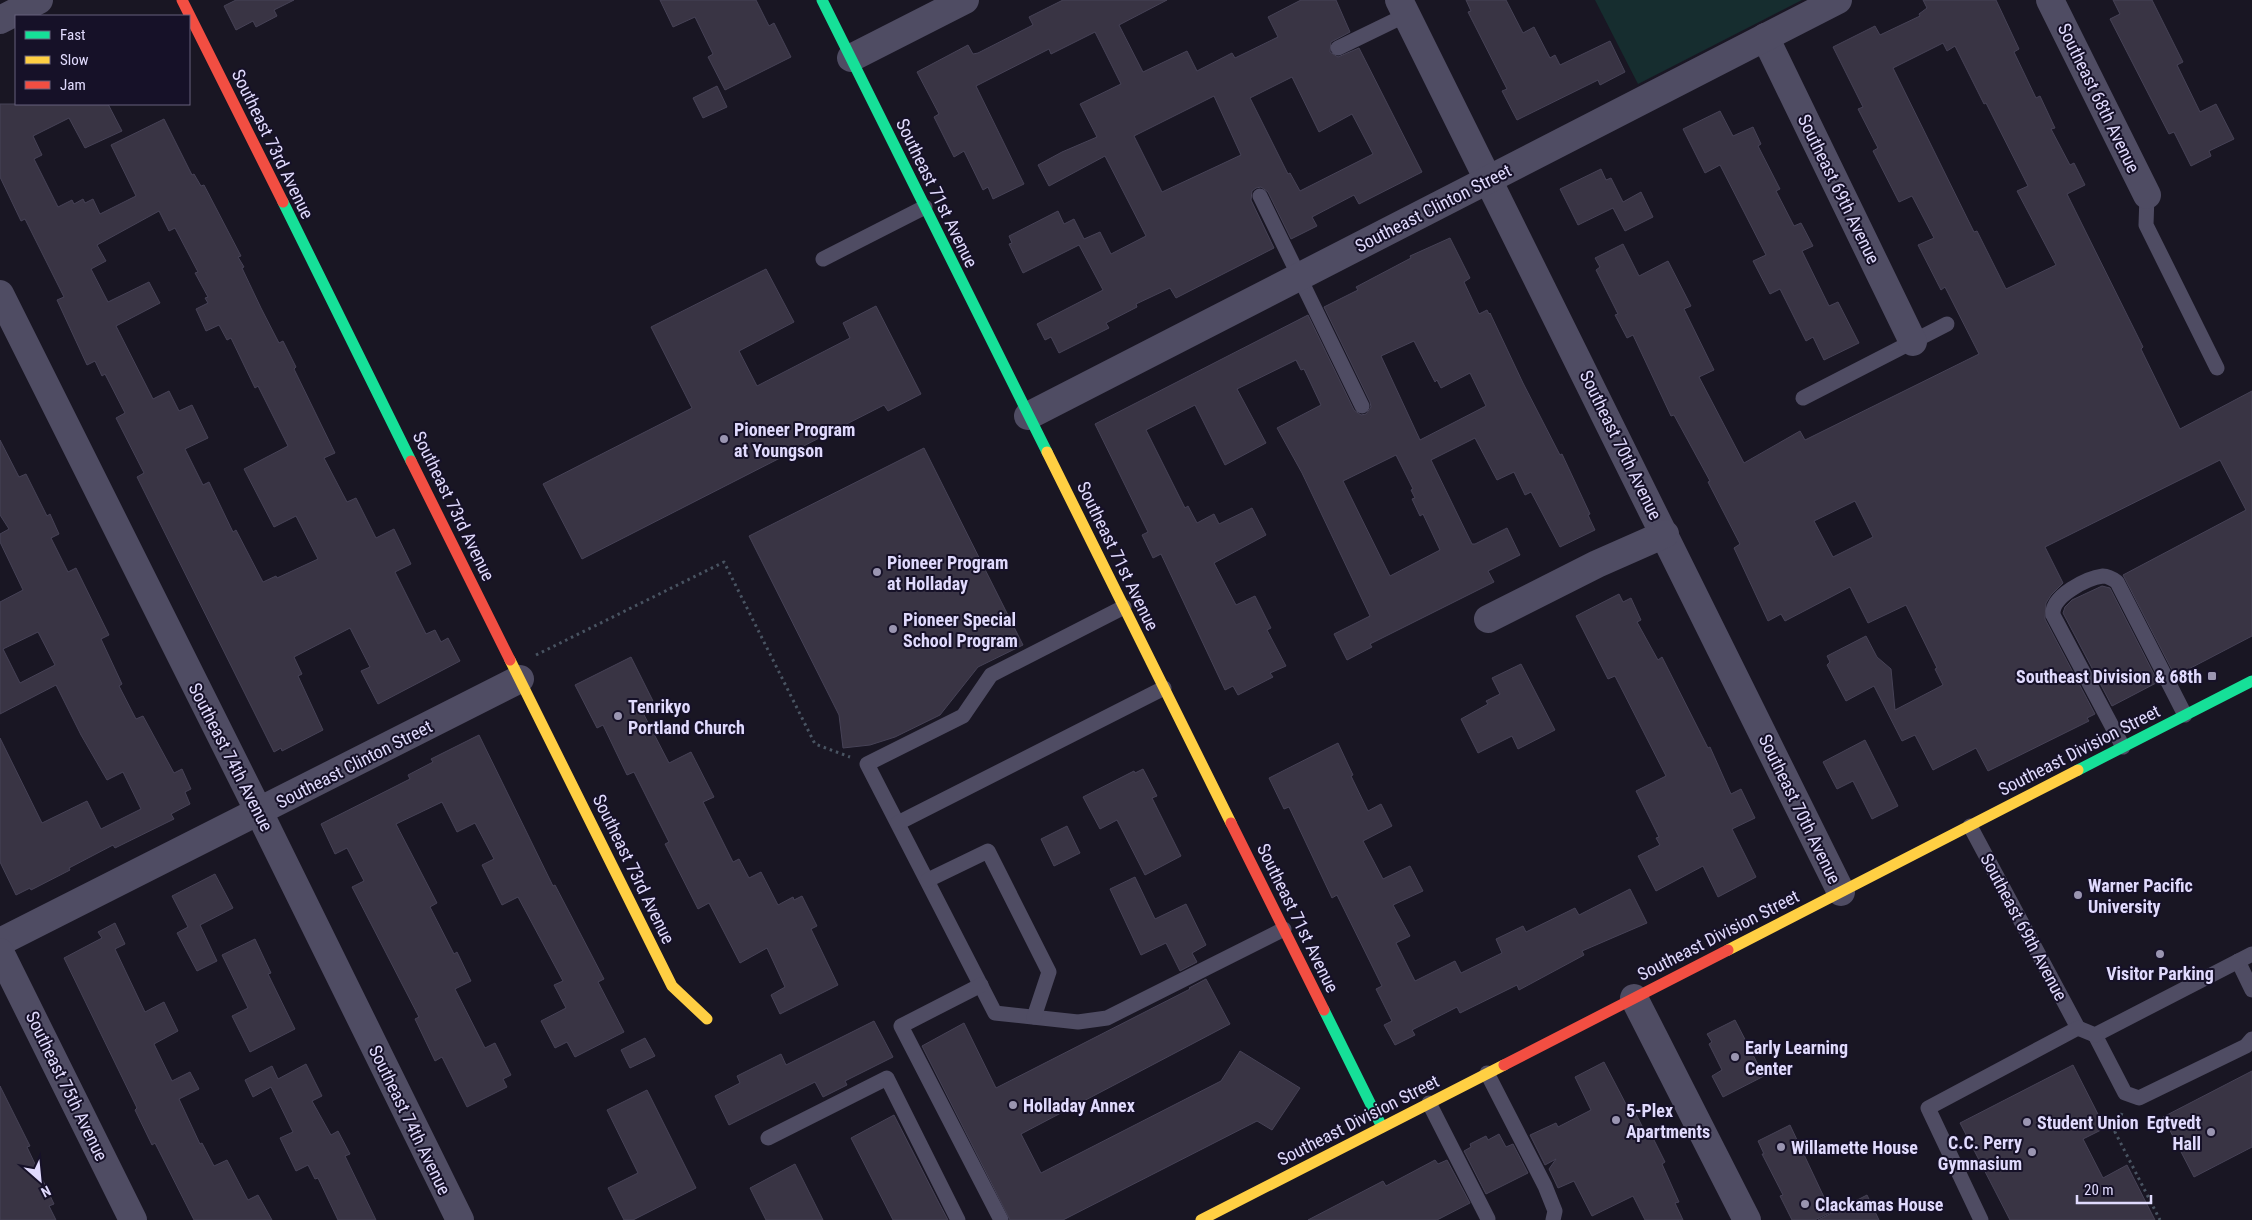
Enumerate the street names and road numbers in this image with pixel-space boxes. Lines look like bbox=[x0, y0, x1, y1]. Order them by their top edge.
street label: Southeast 68th Avenue bbox=[2054, 20, 2144, 176]
street label: Southeast 73rd Avenue bbox=[228, 66, 318, 222]
street label: Southeast 69th Avenue bbox=[1794, 111, 1884, 267]
street label: Southeast 71st Avenue bbox=[892, 115, 982, 271]
street label: Southeast Clinton Street bbox=[1352, 160, 1514, 256]
street label: Southeast 70th Avenue bbox=[1576, 367, 1666, 523]
street label: Southeast 73rd Avenue bbox=[409, 428, 499, 584]
street label: Southeast 71st Avenue bbox=[1073, 478, 1163, 634]
street label: Southeast 74th Avenue bbox=[185, 679, 277, 835]
street label: Southeast Division Street bbox=[1995, 700, 2163, 800]
street label: Southeast Clinton Street bbox=[273, 716, 435, 812]
street label: Southeast 70th Avenue bbox=[1755, 731, 1845, 887]
street label: Southeast 73rd Avenue bbox=[589, 791, 679, 947]
street label: Southeast 71st Avenue bbox=[1253, 840, 1343, 996]
street label: Southeast 69th Avenue bbox=[1976, 850, 2072, 1004]
street label: Southeast Division Street bbox=[1634, 885, 1802, 985]
street label: Southeast 75th Avenue bbox=[22, 1008, 112, 1164]
street label: Southeast 74th Avenue bbox=[365, 1042, 455, 1198]
street label: Southeast Division Street bbox=[1274, 1070, 1442, 1170]

